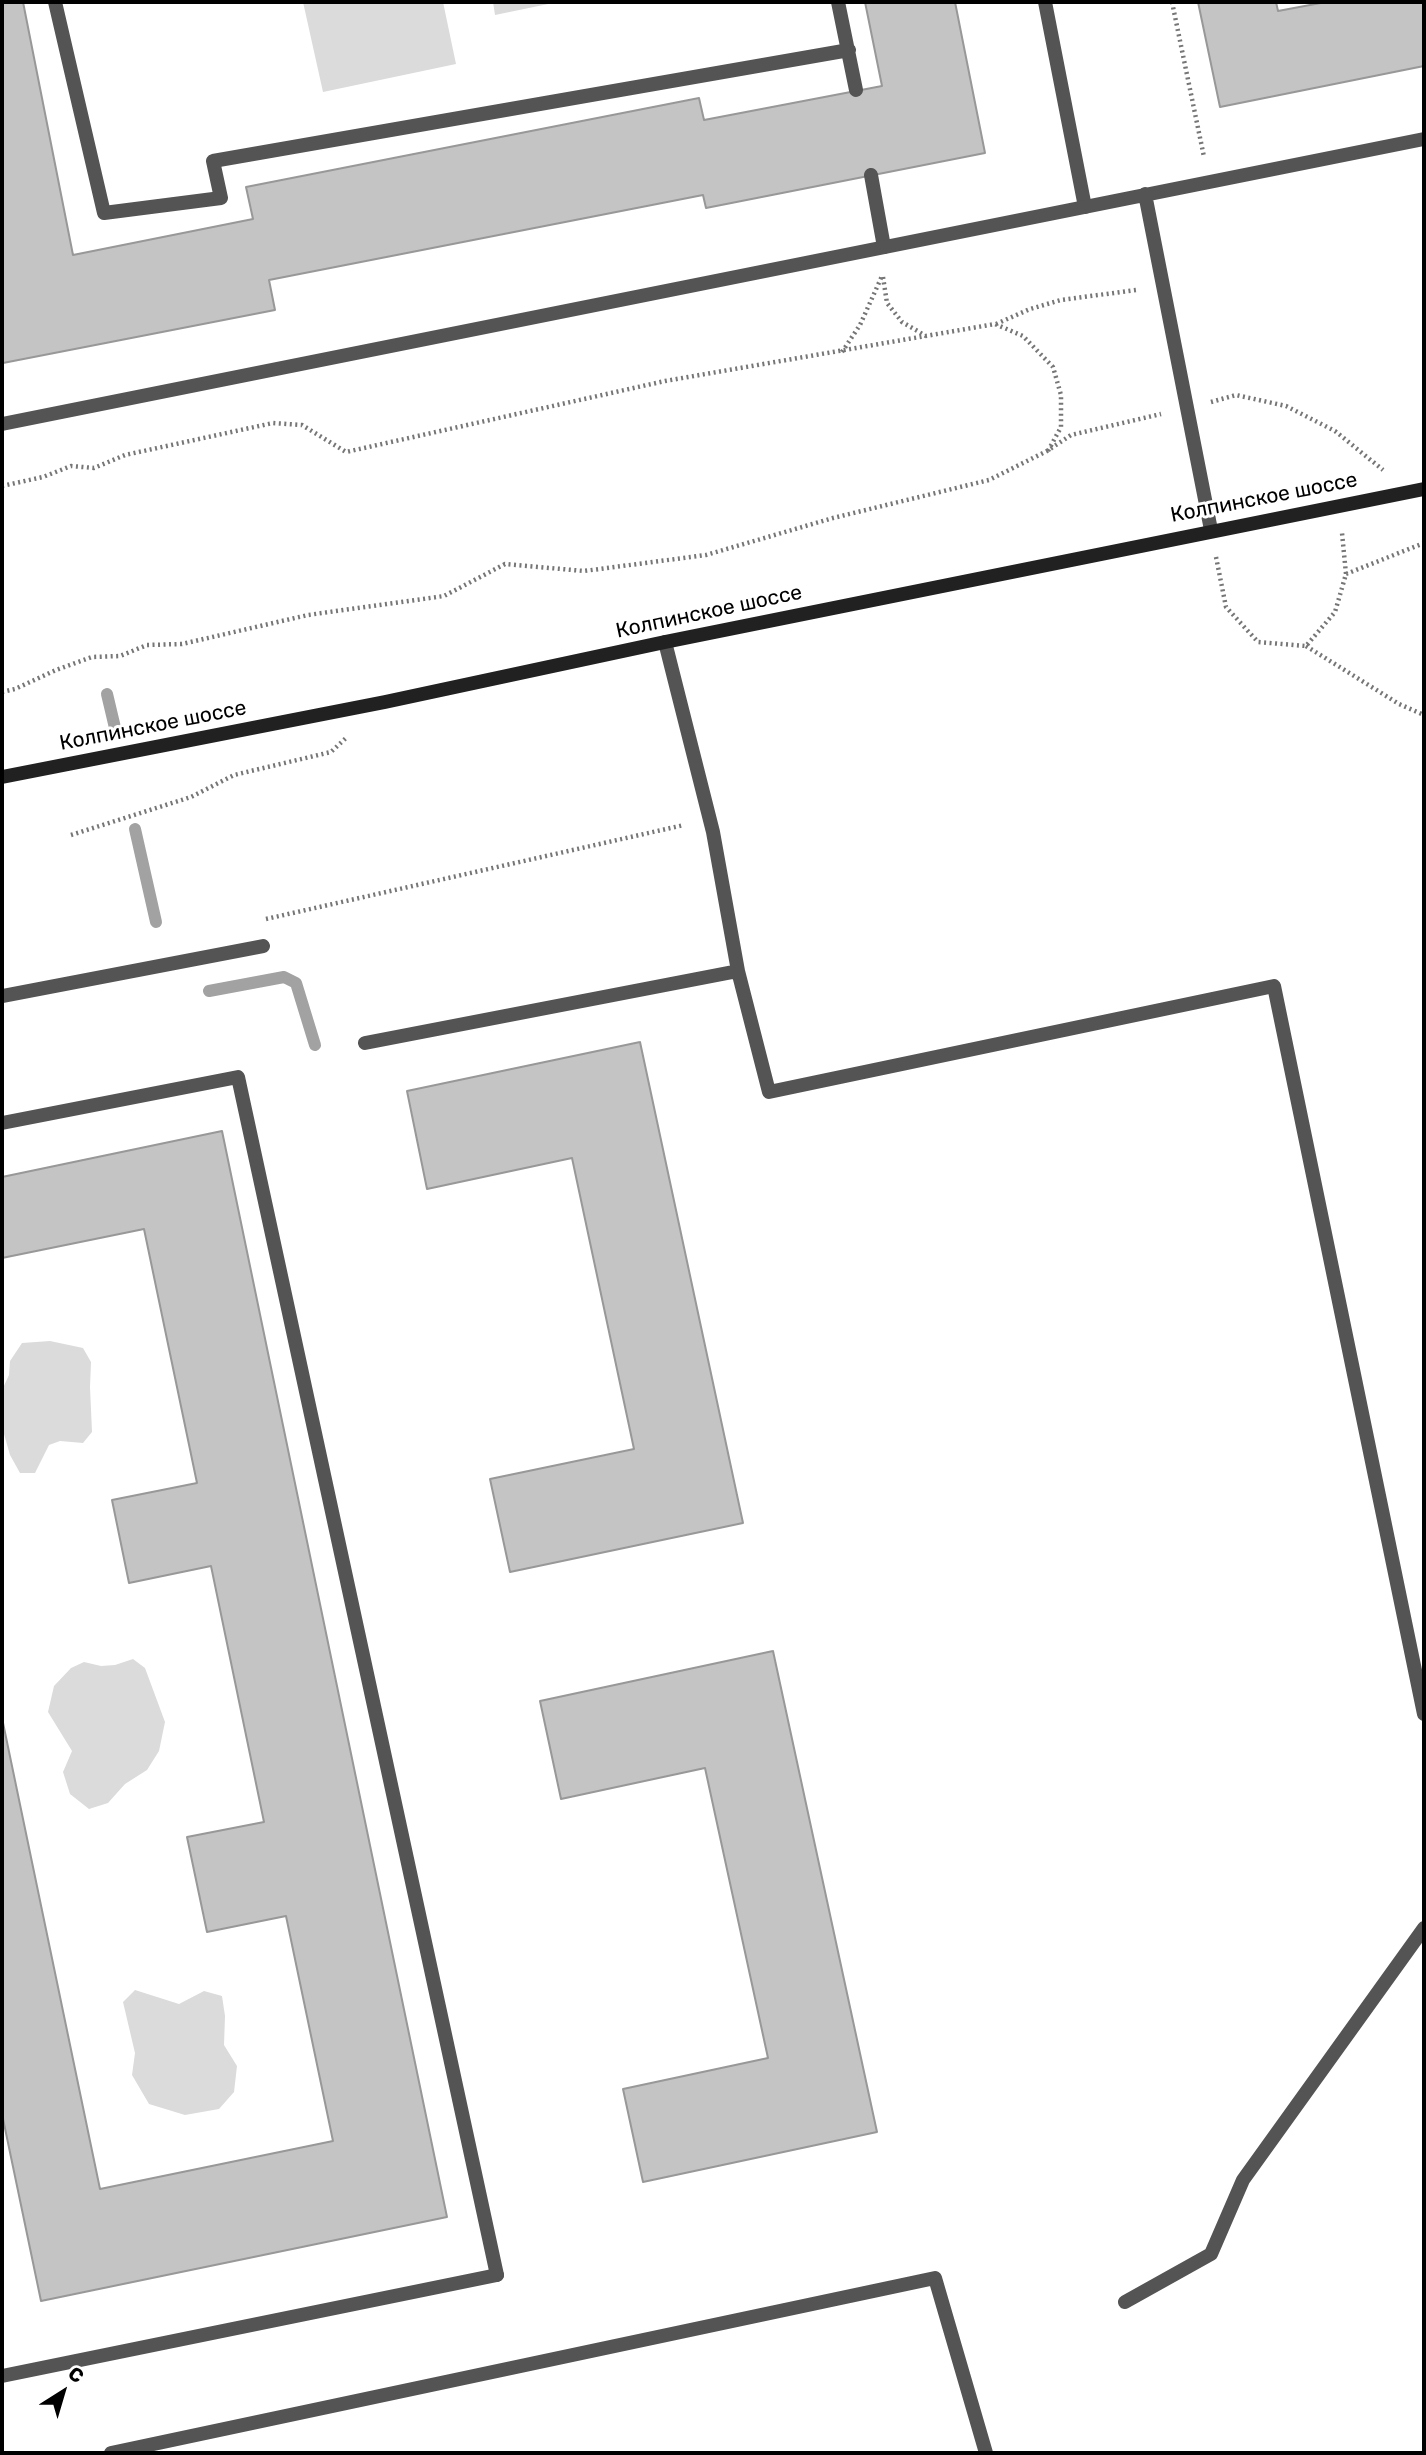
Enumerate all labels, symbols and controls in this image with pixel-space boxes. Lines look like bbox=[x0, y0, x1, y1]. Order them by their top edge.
street label: Колпинское шоссе bbox=[1168, 468, 1360, 528]
street label: Колпинское шоссе bbox=[614, 580, 804, 644]
street label: Колпинское шоссе bbox=[57, 696, 249, 756]
north arrow bbox=[28, 2357, 98, 2427]
text: С bbox=[64, 2362, 88, 2388]

